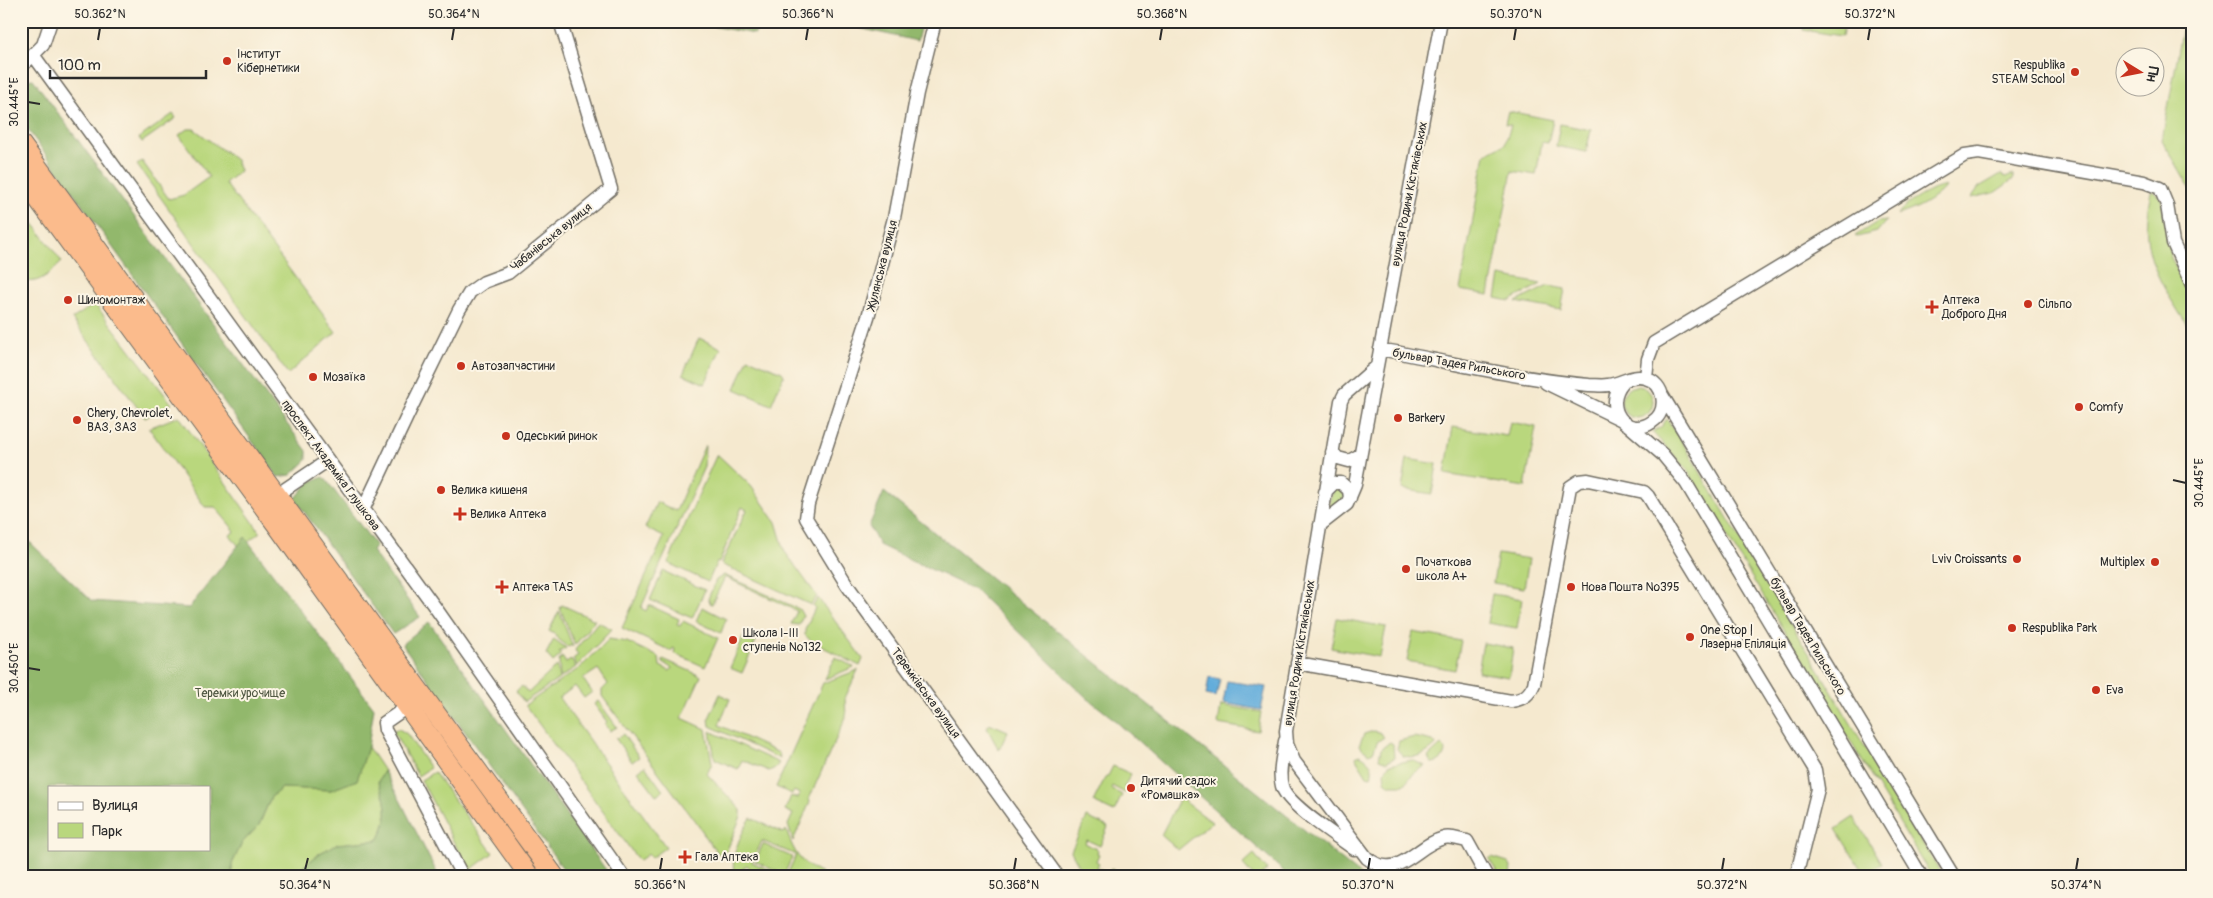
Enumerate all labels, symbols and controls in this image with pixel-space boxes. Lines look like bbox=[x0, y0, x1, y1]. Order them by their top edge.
text: 50.362°N bbox=[74, 7, 126, 22]
text: 50.364°N bbox=[428, 7, 480, 22]
text: 50.366°N bbox=[782, 7, 834, 22]
text: 50.368°N bbox=[1137, 7, 1187, 22]
text: 50.370°N bbox=[1490, 7, 1542, 22]
text: 50.372°N bbox=[1845, 7, 1895, 22]
place label: Інститут Кібернетики bbox=[237, 47, 300, 76]
scale bar bbox=[50, 48, 206, 80]
north arrow bbox=[2116, 48, 2166, 98]
marker: Інститут Кібернетики bbox=[221, 55, 233, 67]
text: 100 m bbox=[58, 56, 101, 75]
place label: Respublika STEAM School bbox=[1992, 58, 2065, 87]
text: Пн bbox=[2143, 65, 2162, 83]
marker: Respublika STEAM School bbox=[2069, 66, 2081, 78]
text: 30.445°E bbox=[7, 77, 22, 127]
street label: вулиця Родини Кістяківських bbox=[1388, 120, 1431, 268]
street label: Чабанівська вулиця bbox=[507, 200, 595, 275]
street label: Жулянська вулиця bbox=[864, 218, 901, 314]
place label: Шиномонтаж bbox=[78, 293, 146, 308]
place label: Аптека Доброго Дня bbox=[1941, 293, 2007, 322]
marker: Шиномонтаж bbox=[62, 294, 74, 306]
place label: Сільпо bbox=[2038, 297, 2072, 312]
marker: Сільпо bbox=[2022, 298, 2034, 310]
marker: Аптека Доброго Дня bbox=[1926, 301, 1938, 313]
street label: бульвар Тадея Рильського bbox=[1391, 345, 1527, 384]
place label: Автозапчастини bbox=[471, 359, 555, 374]
marker: Автозапчастини bbox=[455, 360, 467, 372]
place label: Мозаїка bbox=[323, 370, 366, 385]
marker: Мозаїка bbox=[307, 371, 319, 383]
street label: проспект Академіка Глушкова bbox=[278, 397, 383, 534]
place label: Comfy bbox=[2089, 400, 2123, 415]
marker: Comfy bbox=[2073, 401, 2085, 413]
place label: Chery, Chevrolet, ВАЗ, ЗАЗ bbox=[87, 406, 173, 435]
place label: Barkery bbox=[1408, 411, 1445, 426]
marker: Barkery bbox=[1392, 412, 1404, 424]
marker: Chery, Chevrolet, ВАЗ, ЗАЗ bbox=[71, 414, 83, 426]
place label: Одеський ринок bbox=[516, 429, 598, 444]
marker: Одеський ринок bbox=[500, 430, 512, 442]
text: 30.445°E bbox=[2192, 458, 2207, 508]
place label: Велика кишеня bbox=[451, 483, 528, 498]
marker: Велика кишеня bbox=[435, 484, 447, 496]
place label: Велика Аптека bbox=[470, 507, 547, 522]
marker: Велика Аптека bbox=[454, 508, 466, 520]
place label: Lviv Croissants bbox=[1931, 552, 2008, 567]
marker: Lviv Croissants bbox=[2011, 553, 2023, 565]
place label: Початкова школа А+ bbox=[1416, 555, 1472, 584]
place label: Multiplex bbox=[2100, 555, 2145, 570]
marker: Multiplex bbox=[2149, 556, 2161, 568]
marker: Початкова школа А+ bbox=[1400, 563, 1412, 575]
street label: бульвар Тадея Рильського bbox=[1766, 574, 1849, 699]
street label: вулиця Родини Кістяківських bbox=[1281, 579, 1318, 727]
place label: Аптека TAS bbox=[512, 580, 573, 595]
place label: Нова Пошта №395 bbox=[1581, 580, 1679, 595]
marker: Аптека TAS bbox=[496, 581, 508, 593]
marker: Нова Пошта №395 bbox=[1565, 581, 1577, 593]
place label: Respublika Park bbox=[2022, 621, 2097, 636]
marker: Respublika Park bbox=[2006, 622, 2018, 634]
place label: One Stop | Лазерна Епіляція bbox=[1699, 623, 1786, 652]
place label: Школа І-ІІІ ступенів №132 bbox=[743, 626, 822, 655]
marker: One Stop | Лазерна Епіляція bbox=[1684, 631, 1696, 643]
marker: Школа І-ІІІ ступенів №132 bbox=[727, 634, 739, 646]
text: 30.450°E bbox=[7, 643, 22, 693]
street label: Теремківська вулиця bbox=[888, 645, 964, 742]
place label: Eva bbox=[2106, 683, 2124, 698]
marker: Eva bbox=[2090, 684, 2102, 696]
park label: Теремки урочище bbox=[195, 686, 285, 701]
place label: Дитячий садок «Ромашка» bbox=[1140, 774, 1216, 803]
marker: Дитячий садок «Ромашка» bbox=[1125, 782, 1137, 794]
legend bbox=[48, 786, 210, 850]
text: Вулиця bbox=[92, 796, 138, 815]
text: Парк bbox=[92, 822, 123, 841]
place label: Гала Аптека bbox=[695, 850, 759, 865]
marker: Гала Аптека bbox=[679, 851, 691, 863]
text: 50.364°N bbox=[279, 878, 331, 893]
text: 50.366°N bbox=[634, 878, 686, 893]
text: 50.368°N bbox=[989, 878, 1039, 893]
text: 50.370°N bbox=[1342, 878, 1394, 893]
text: 50.372°N bbox=[1697, 878, 1747, 893]
text: 50.374°N bbox=[2051, 878, 2101, 893]

